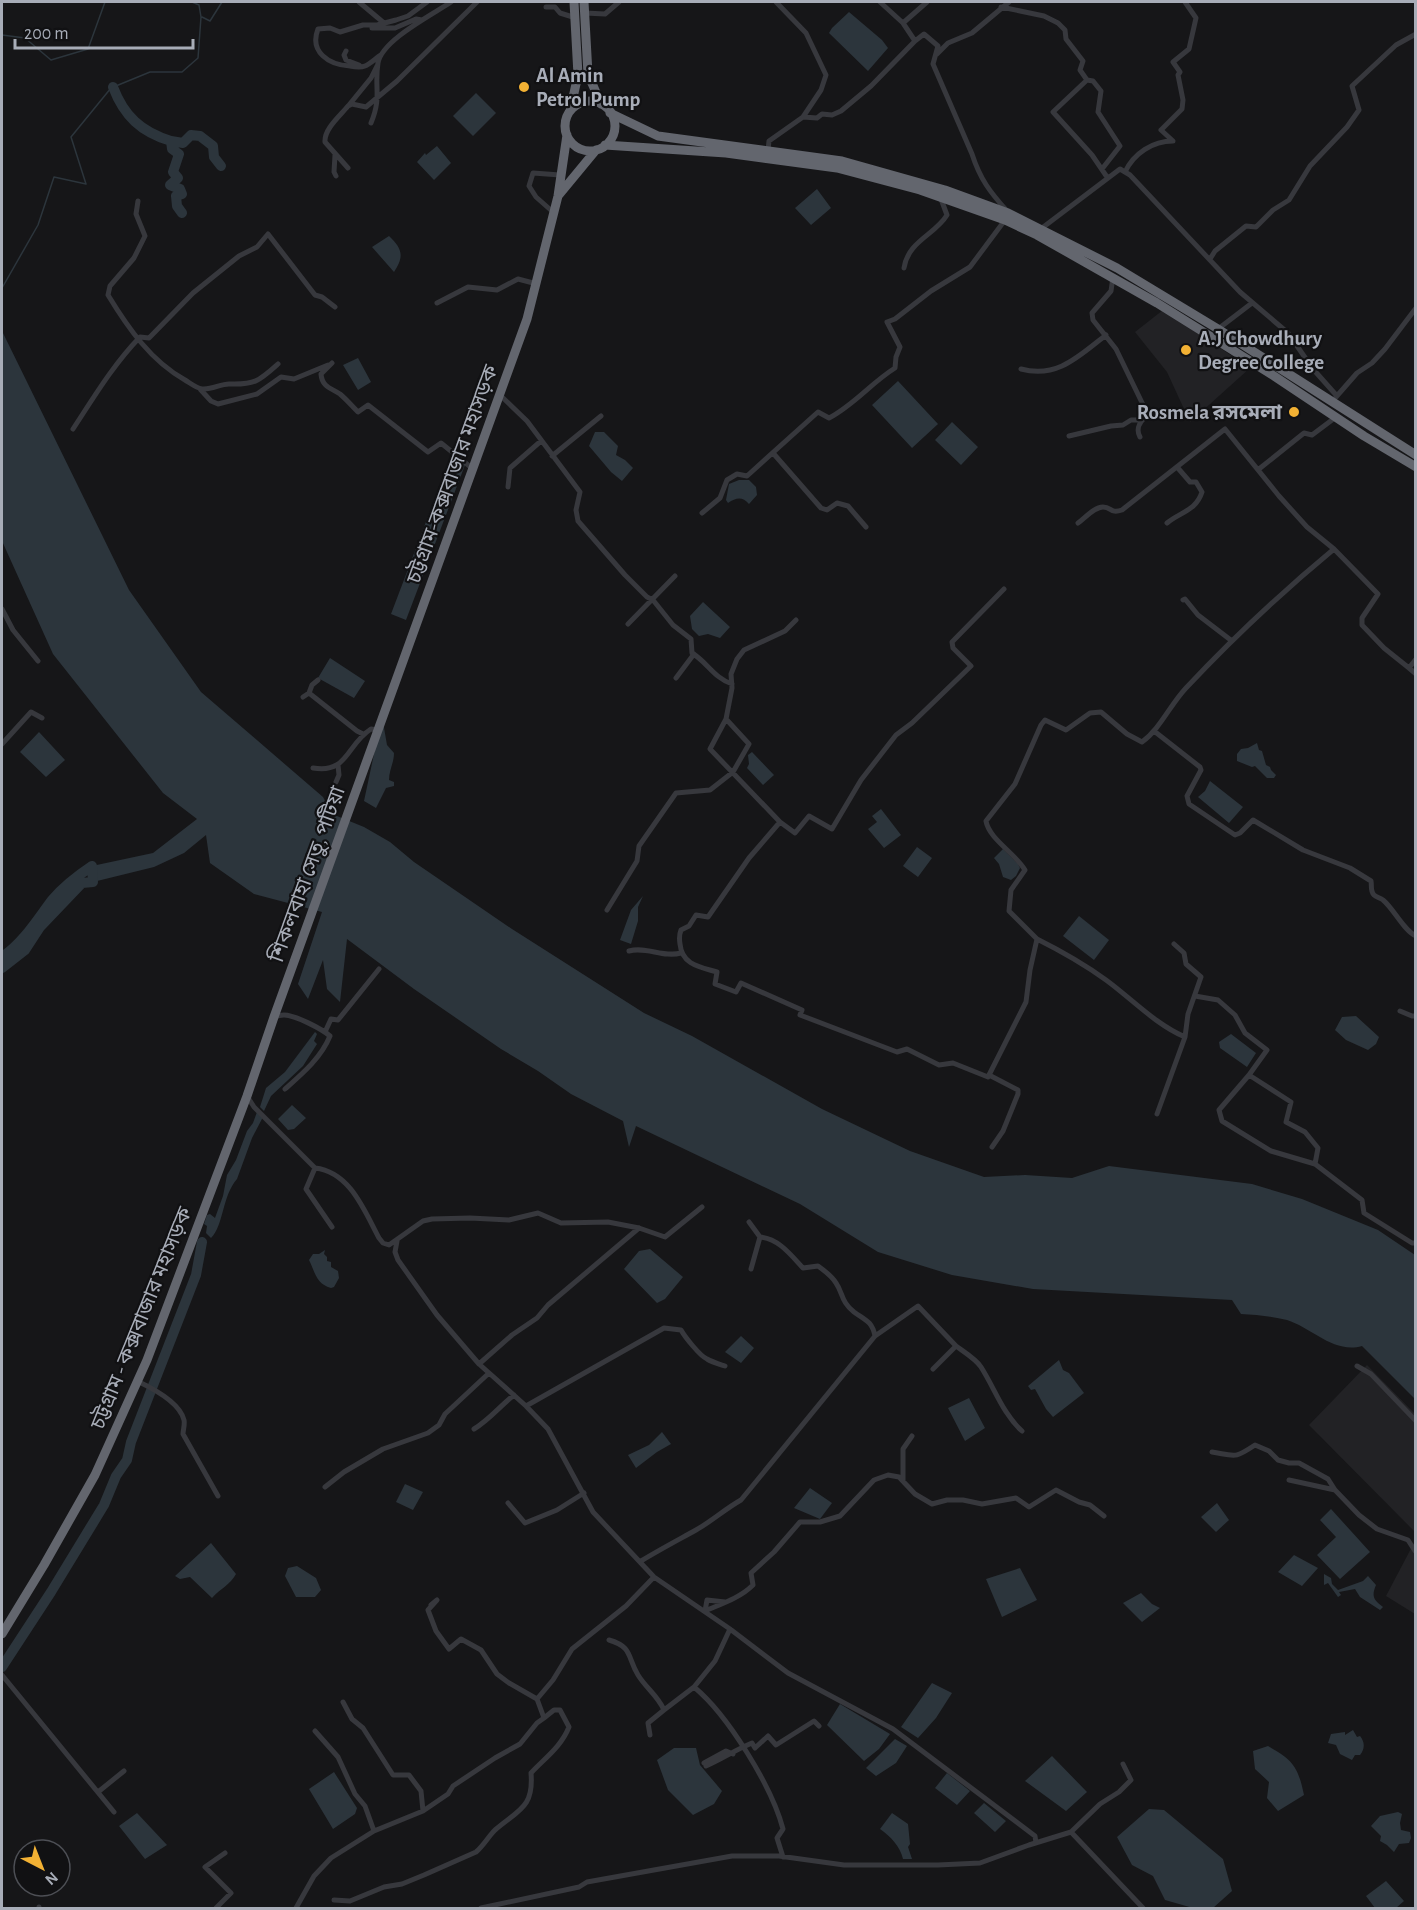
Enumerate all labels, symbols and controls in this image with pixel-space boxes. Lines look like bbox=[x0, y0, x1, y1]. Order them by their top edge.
scale bar bbox=[15, 12, 194, 50]
text: 200 m bbox=[24, 25, 69, 43]
place label: Al Amin Petrol Pump bbox=[536, 65, 641, 110]
marker: Al Amin Petrol Pump bbox=[517, 80, 531, 94]
place label: A.J Chowdhury Degree College bbox=[1198, 328, 1324, 373]
marker: A.J Chowdhury Degree College bbox=[1179, 343, 1193, 357]
street label: চট্টগ্রাম-কক্সবাজার মহাসড়ক bbox=[401, 361, 502, 587]
place label: Rosmela রসমেলা bbox=[1137, 402, 1283, 423]
marker: Rosmela রসমেলা bbox=[1287, 405, 1301, 419]
street label: শিকলবাহা সেতু, পটিয়া bbox=[264, 783, 351, 966]
street label: চট্টগ্রাম - কক্সবাজার মহাসড়ক bbox=[85, 1202, 196, 1433]
north arrow bbox=[12, 1838, 72, 1898]
text: N bbox=[42, 1869, 61, 1888]

